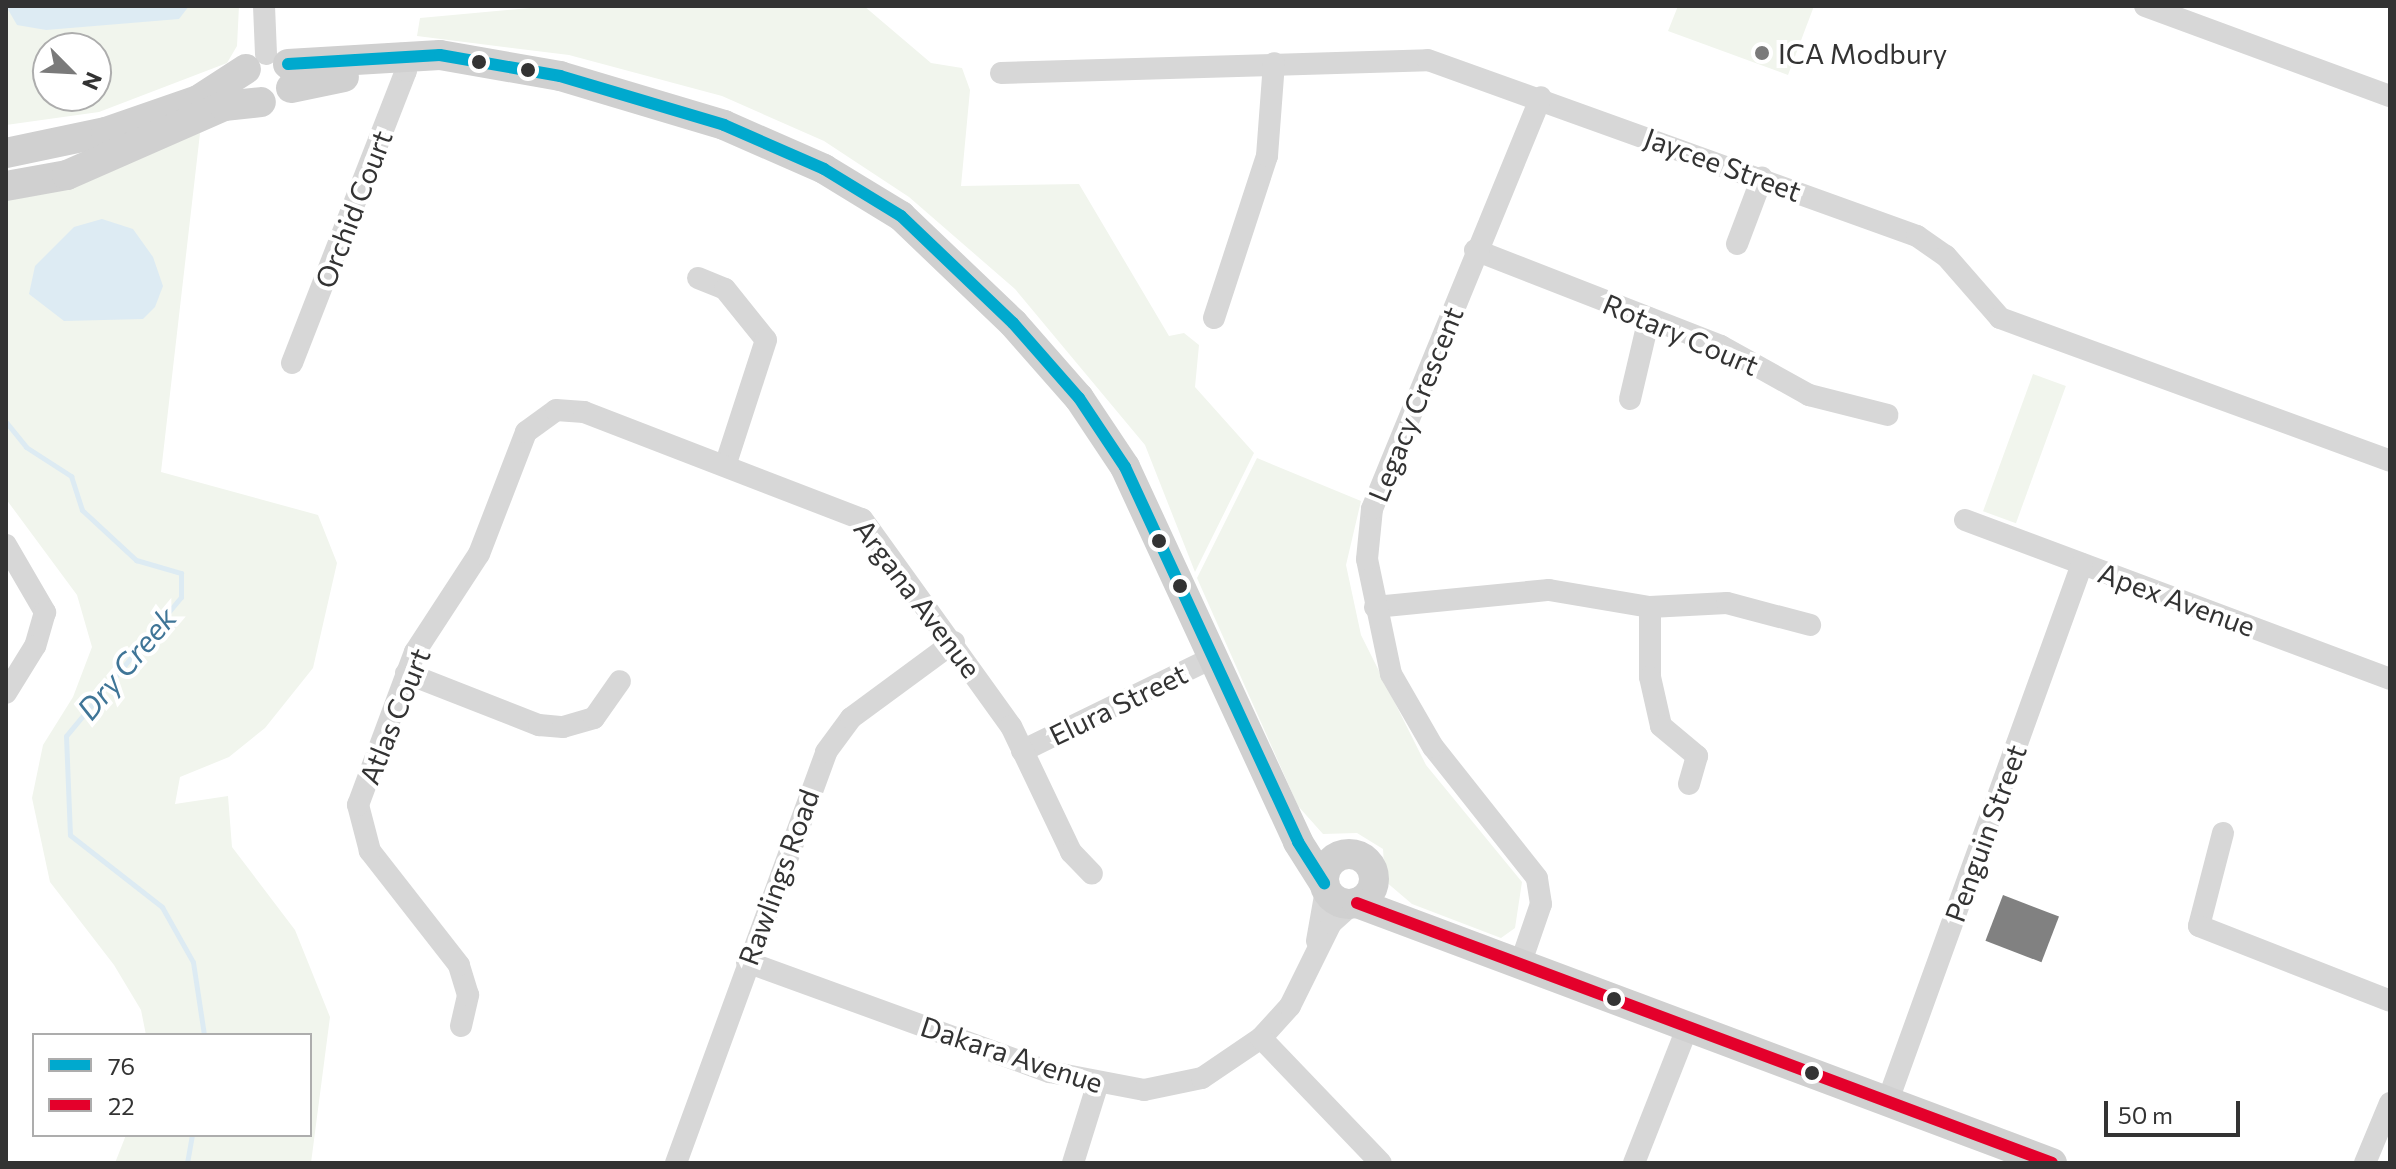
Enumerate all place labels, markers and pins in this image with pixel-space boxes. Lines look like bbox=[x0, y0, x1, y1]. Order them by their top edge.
place label: ICA Modbury bbox=[1778, 36, 1947, 70]
marker: ICA Modbury bbox=[1753, 44, 1771, 62]
unlabelled marker bbox=[471, 54, 487, 70]
unlabelled marker bbox=[520, 62, 536, 78]
unlabelled marker bbox=[1151, 533, 1167, 549]
unlabelled marker bbox=[1172, 578, 1188, 594]
unlabelled marker bbox=[1606, 991, 1622, 1007]
unlabelled marker bbox=[1804, 1065, 1820, 1081]

